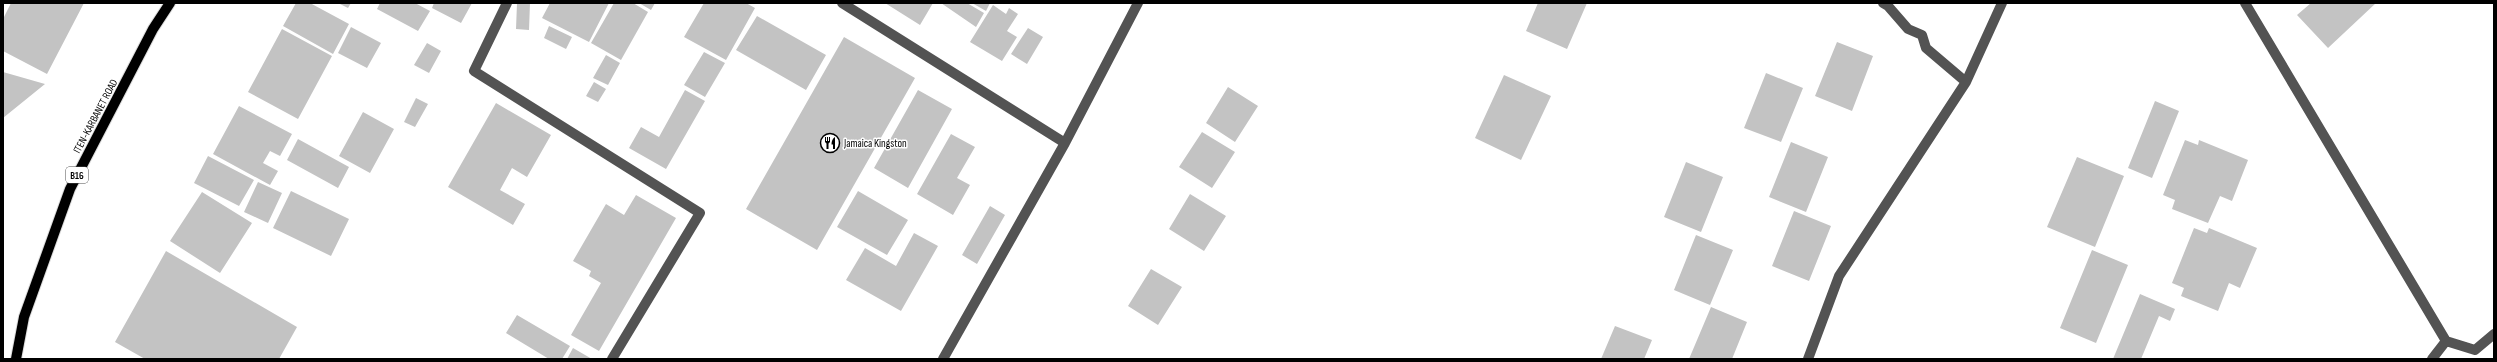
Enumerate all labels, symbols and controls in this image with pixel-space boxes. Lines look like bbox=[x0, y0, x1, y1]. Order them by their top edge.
street label: ITEN-KARBANET ROAD bbox=[70, 77, 120, 156]
restaurant icon: Jamaica Kingston bbox=[819, 132, 841, 154]
place label: Jamaica Kingston bbox=[843, 137, 907, 150]
road number: B16 bbox=[66, 167, 88, 183]

